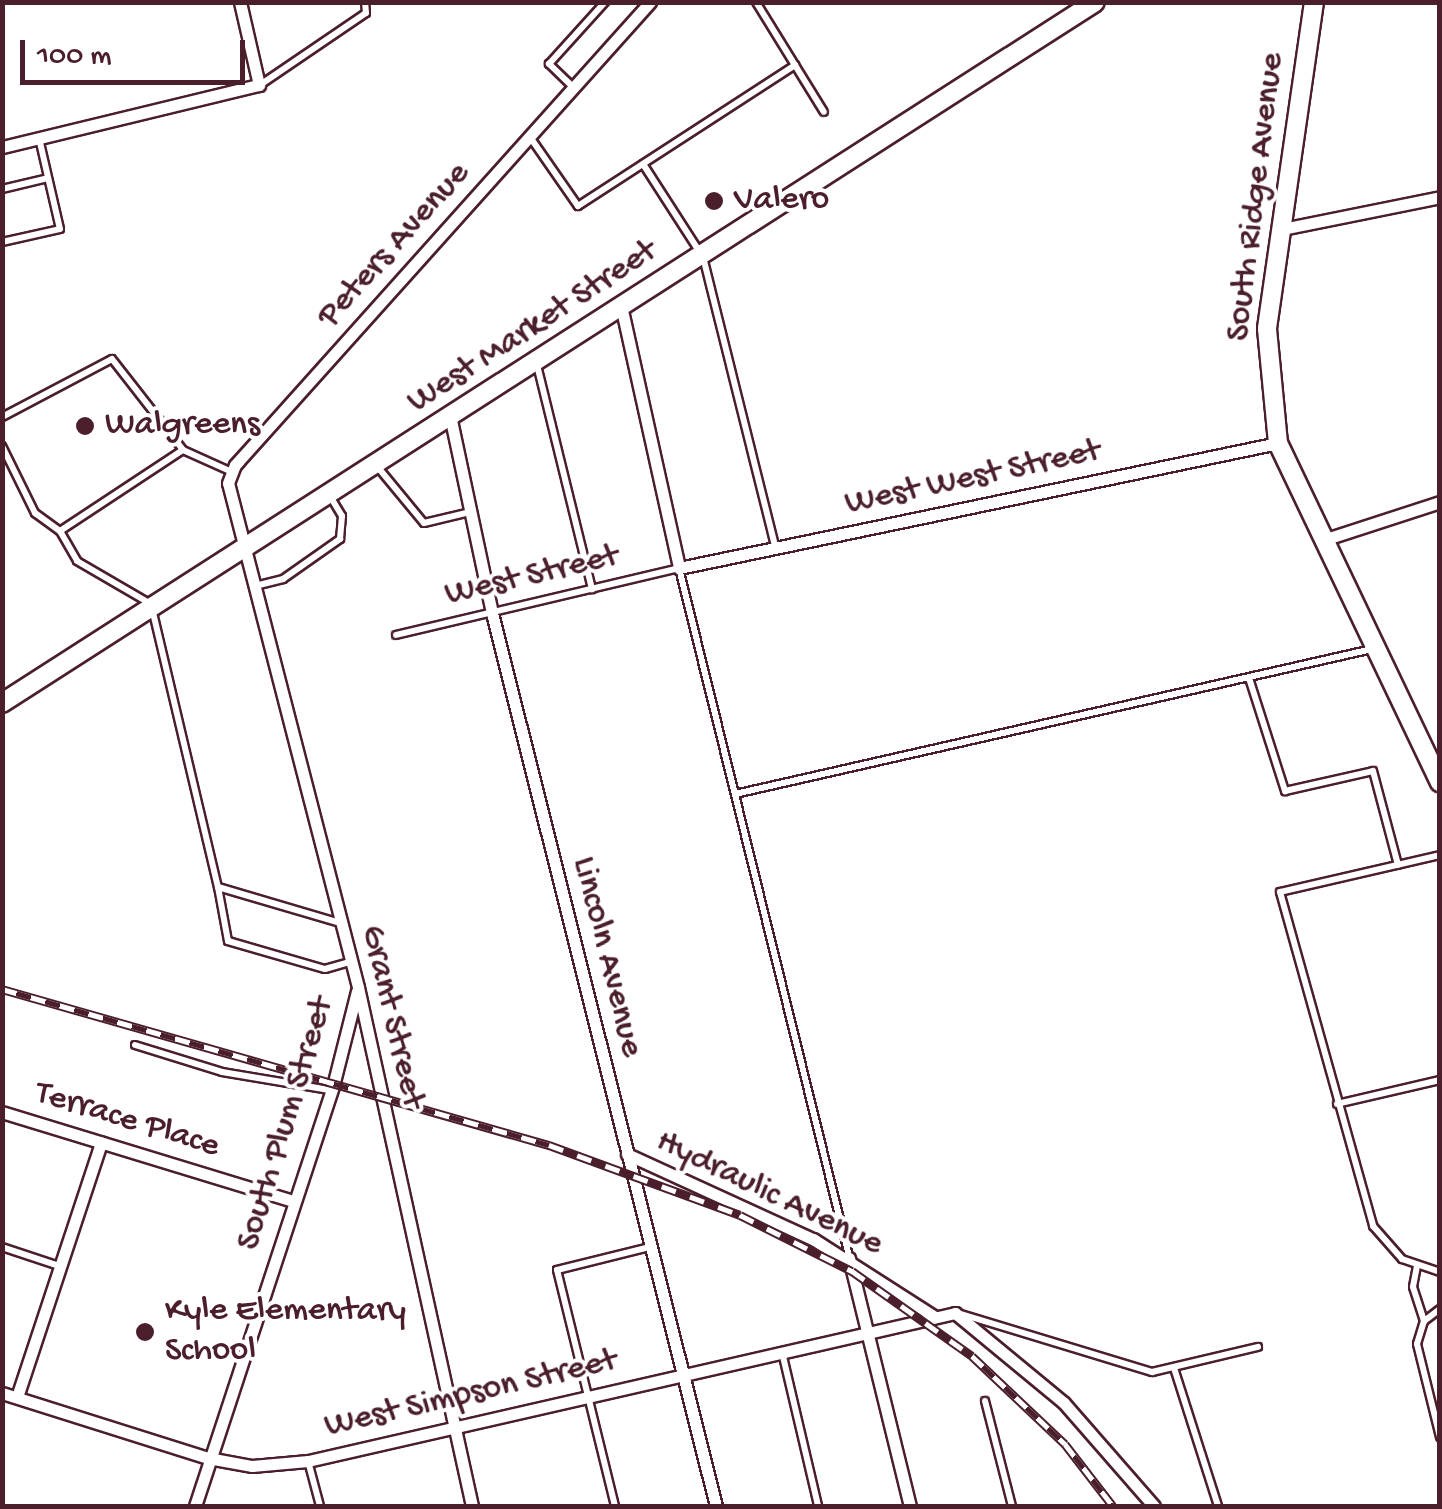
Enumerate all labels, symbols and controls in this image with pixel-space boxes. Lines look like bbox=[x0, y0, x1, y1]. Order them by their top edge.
scale bar bbox=[25, 20, 250, 82]
text: 100 m bbox=[37, 40, 112, 75]
street label: South Ridge Avenue bbox=[1218, 50, 1296, 344]
street label: Peters Avenue bbox=[310, 154, 480, 338]
place label: Valero bbox=[734, 180, 829, 222]
marker: Valero bbox=[703, 190, 725, 212]
street label: West Market Street bbox=[400, 232, 666, 424]
place label: Walgreens bbox=[105, 405, 260, 447]
marker: Walgreens bbox=[74, 415, 96, 437]
street label: West West Street bbox=[842, 431, 1104, 527]
street label: West Street bbox=[441, 537, 623, 617]
street label: Lincoln Avenue bbox=[561, 852, 651, 1062]
street label: Grant Street bbox=[350, 921, 432, 1113]
street label: South Plum Street bbox=[229, 993, 345, 1255]
street label: Terrace Place bbox=[30, 1073, 224, 1169]
street label: Hydraulic Avenue bbox=[649, 1121, 889, 1267]
place label: Kyle Elementary School bbox=[165, 1291, 406, 1373]
marker: Kyle Elementary School bbox=[134, 1321, 156, 1343]
street label: West Simpson Street bbox=[321, 1341, 621, 1449]

